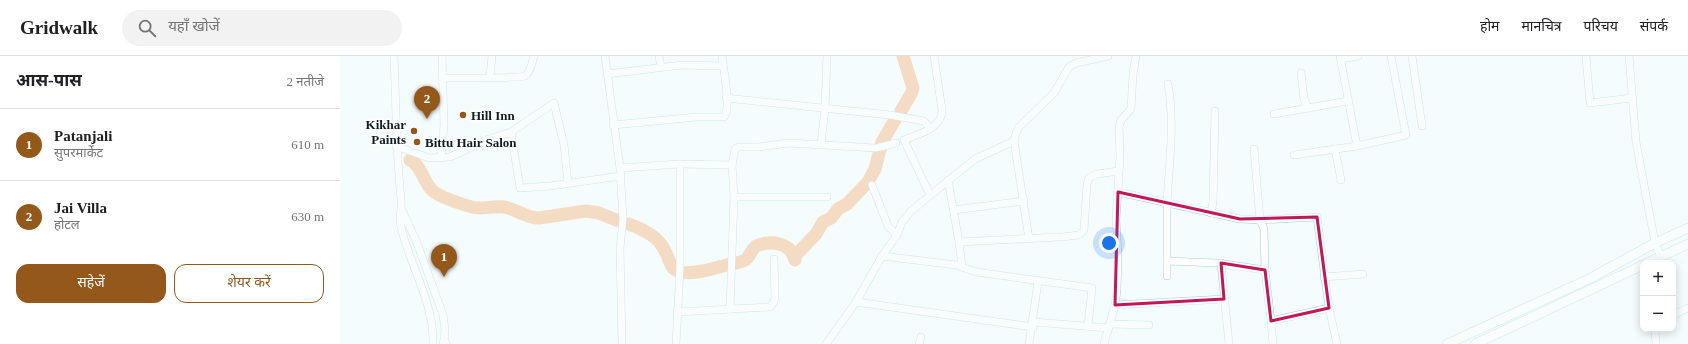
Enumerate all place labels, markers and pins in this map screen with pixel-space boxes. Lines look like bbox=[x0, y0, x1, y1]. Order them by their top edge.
pin: 2 bbox=[414, 86, 440, 119]
place label: Hill Inn bbox=[471, 108, 515, 123]
marker: Hill Inn bbox=[458, 110, 468, 120]
place label: Kikhar Paints bbox=[366, 117, 406, 147]
marker: Kikhar Paints bbox=[409, 126, 419, 136]
place label: Bittu Hair Salon bbox=[425, 135, 517, 150]
marker: Bittu Hair Salon bbox=[412, 137, 422, 147]
pin: 1 bbox=[431, 244, 457, 277]

